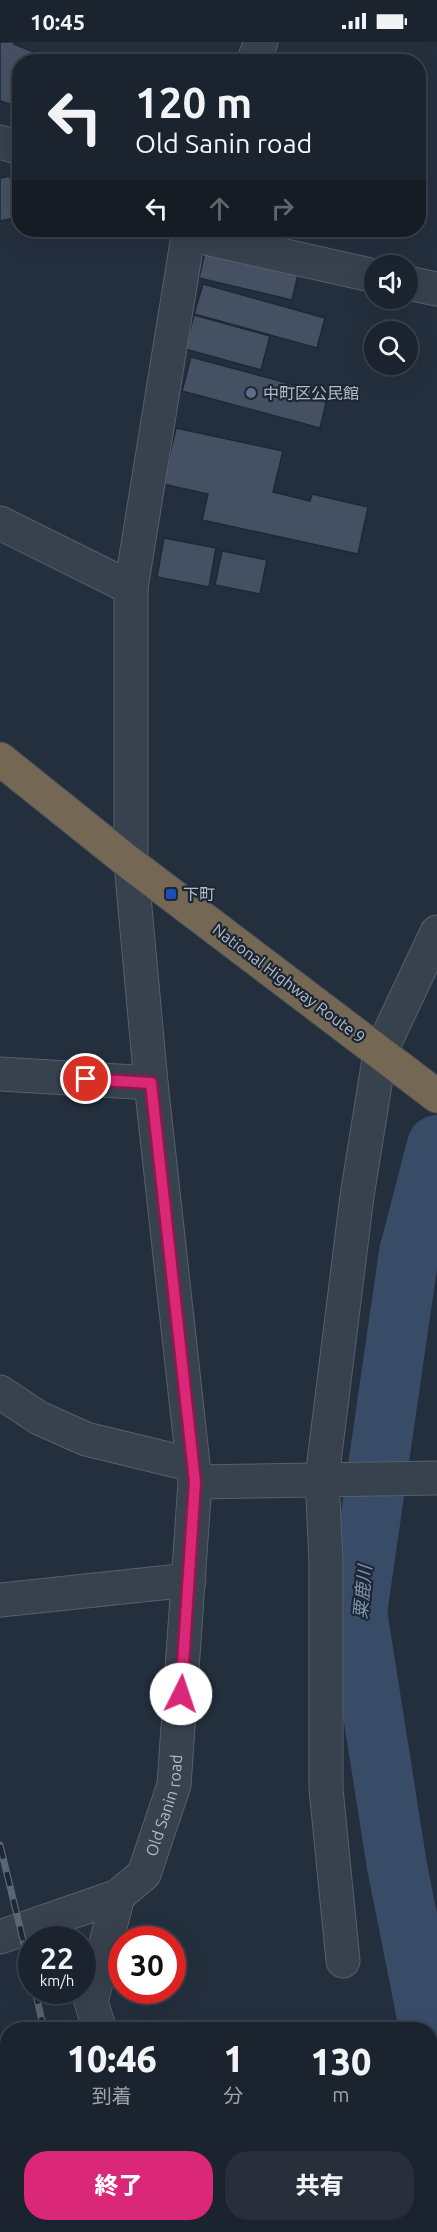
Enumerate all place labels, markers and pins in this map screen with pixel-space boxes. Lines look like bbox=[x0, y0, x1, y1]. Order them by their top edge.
place label: 中町区公民館 bbox=[263, 384, 359, 402]
marker: 中町区公民館 bbox=[244, 386, 258, 400]
place label: 下町 bbox=[183, 885, 215, 903]
marker: 下町 bbox=[164, 887, 178, 901]
pin bbox=[60, 1053, 111, 1104]

